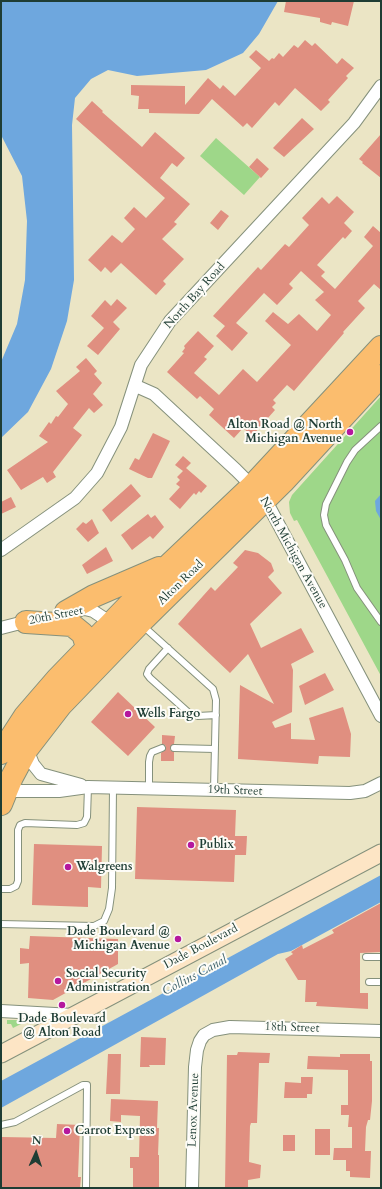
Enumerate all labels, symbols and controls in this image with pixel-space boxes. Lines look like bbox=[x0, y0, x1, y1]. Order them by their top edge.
street label: North Bay Road bbox=[162, 260, 228, 332]
place label: Alton Road @ North Michigan Avenue bbox=[227, 418, 342, 446]
marker: Alton Road @ North Michigan Avenue bbox=[345, 427, 355, 437]
street label: North Michigan Avenue bbox=[256, 495, 330, 611]
street label: Alton Road bbox=[155, 558, 207, 608]
street label: 20th Street bbox=[28, 604, 84, 628]
place label: Wells Fargo bbox=[136, 707, 200, 721]
marker: Wells Fargo bbox=[123, 709, 133, 719]
street label: 19th Street bbox=[207, 783, 263, 799]
place label: Publix bbox=[199, 838, 234, 852]
marker: Publix bbox=[186, 840, 196, 850]
place label: Walgreens bbox=[76, 860, 132, 874]
marker: Walgreens bbox=[63, 862, 73, 872]
street label: Dade Boulevard bbox=[162, 921, 240, 973]
place label: Dade Boulevard @ Michigan Avenue bbox=[67, 925, 170, 953]
marker: Dade Boulevard @ Michigan Avenue bbox=[173, 934, 183, 944]
water label: Collins Canal bbox=[160, 952, 230, 1000]
place label: Social Security Administration bbox=[66, 967, 150, 995]
marker: Social Security Administration bbox=[53, 976, 63, 986]
marker: Dade Boulevard @ Alton Road bbox=[57, 1000, 67, 1010]
place label: Dade Boulevard @ Alton Road bbox=[18, 1012, 106, 1040]
street label: 18th Street bbox=[264, 1020, 320, 1036]
street label: Lenox Avenue bbox=[186, 1073, 202, 1147]
place label: Carrot Express bbox=[75, 1124, 155, 1138]
marker: Carrot Express bbox=[62, 1126, 72, 1136]
north arrow bbox=[16, 1133, 56, 1173]
text: N bbox=[31, 1133, 42, 1148]

